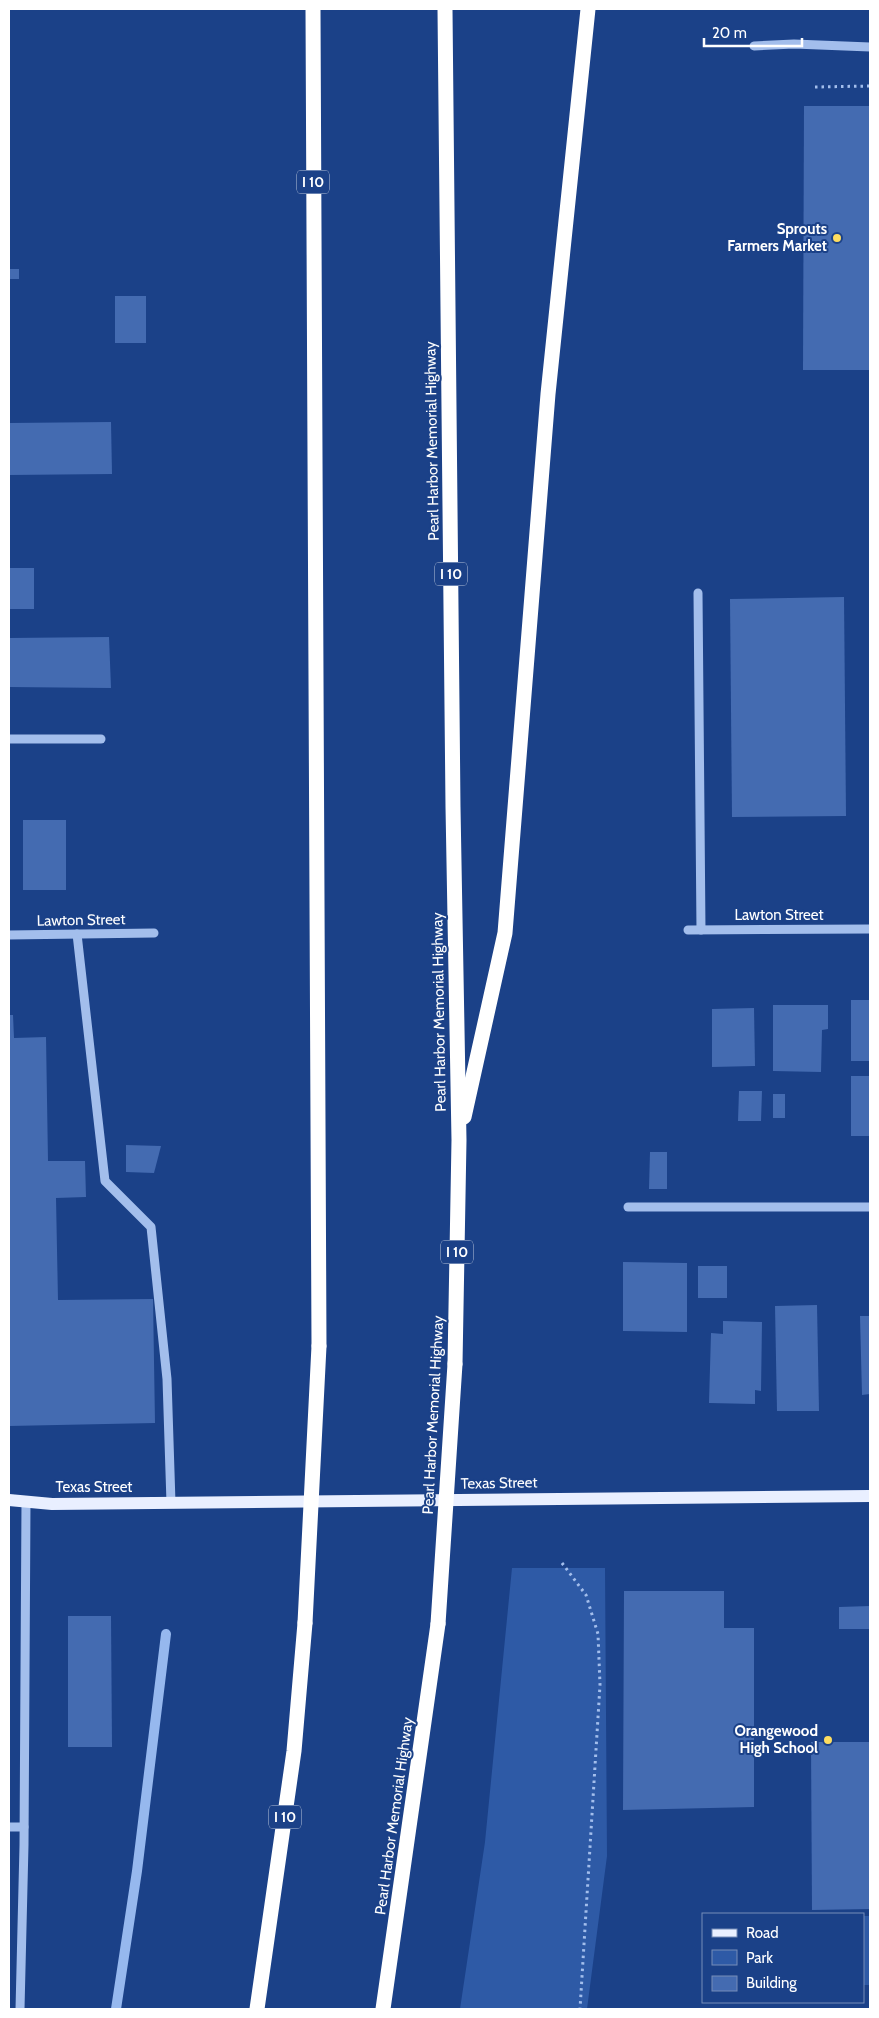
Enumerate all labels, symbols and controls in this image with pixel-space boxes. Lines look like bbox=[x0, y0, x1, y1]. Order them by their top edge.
scale bar bbox=[704, 15, 802, 47]
text: 20 m bbox=[712, 24, 747, 42]
road number: I 10 bbox=[297, 170, 329, 193]
place label: Sprouts Farmers Market bbox=[727, 220, 827, 255]
marker: Sprouts Farmers Market bbox=[831, 232, 843, 244]
street label: Pearl Harbor Memorial Highway bbox=[421, 341, 443, 541]
road number: I 10 bbox=[435, 562, 467, 586]
street label: Lawton Street bbox=[735, 906, 823, 924]
street label: Lawton Street bbox=[36, 910, 126, 930]
street label: Pearl Harbor Memorial Highway bbox=[428, 912, 450, 1112]
road number: I 10 bbox=[441, 1240, 473, 1264]
street label: Pearl Harbor Memorial Highway bbox=[419, 1314, 447, 1515]
street label: Texas Street bbox=[460, 1473, 538, 1493]
street label: Texas Street bbox=[56, 1478, 132, 1496]
street label: Pearl Harbor Memorial Highway bbox=[371, 1716, 417, 1916]
place label: Orangewood High School bbox=[734, 1722, 818, 1757]
marker: Orangewood High School bbox=[822, 1734, 834, 1746]
road number: I 10 bbox=[269, 1805, 301, 1828]
legend bbox=[702, 1913, 864, 2003]
text: Road bbox=[746, 1924, 779, 1942]
text: Park bbox=[746, 1949, 773, 1967]
text: Building bbox=[746, 1974, 797, 1992]

